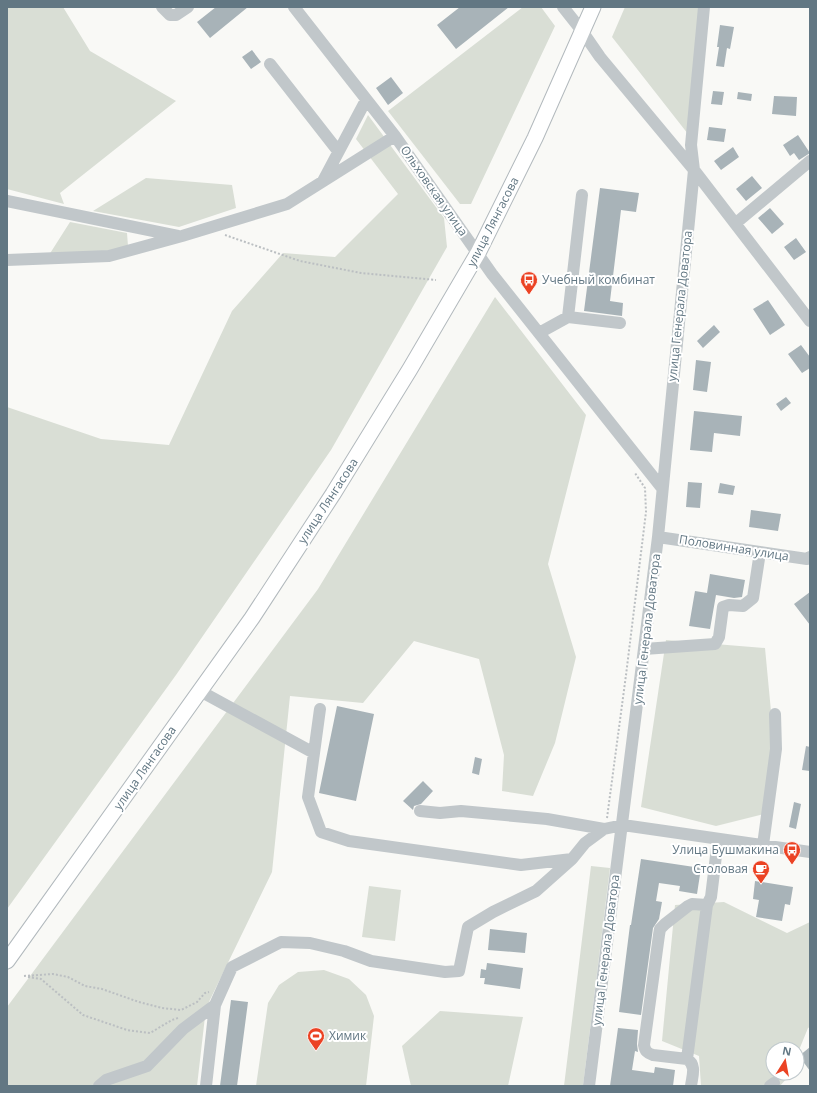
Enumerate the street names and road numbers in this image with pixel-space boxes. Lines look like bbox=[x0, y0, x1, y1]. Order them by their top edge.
street label: Ольховская улица bbox=[397, 142, 472, 239]
street label: улица Лянгасова bbox=[463, 174, 523, 270]
street label: улица Генерала Доватора bbox=[663, 230, 696, 382]
street label: улица Лянгасова bbox=[294, 455, 362, 547]
street label: Половинная улица bbox=[678, 530, 790, 565]
street label: улица Генерала Доватора bbox=[629, 553, 664, 705]
street label: улица Лянгасова bbox=[109, 722, 180, 813]
street label: улица Генерала Доватора bbox=[588, 874, 623, 1026]

